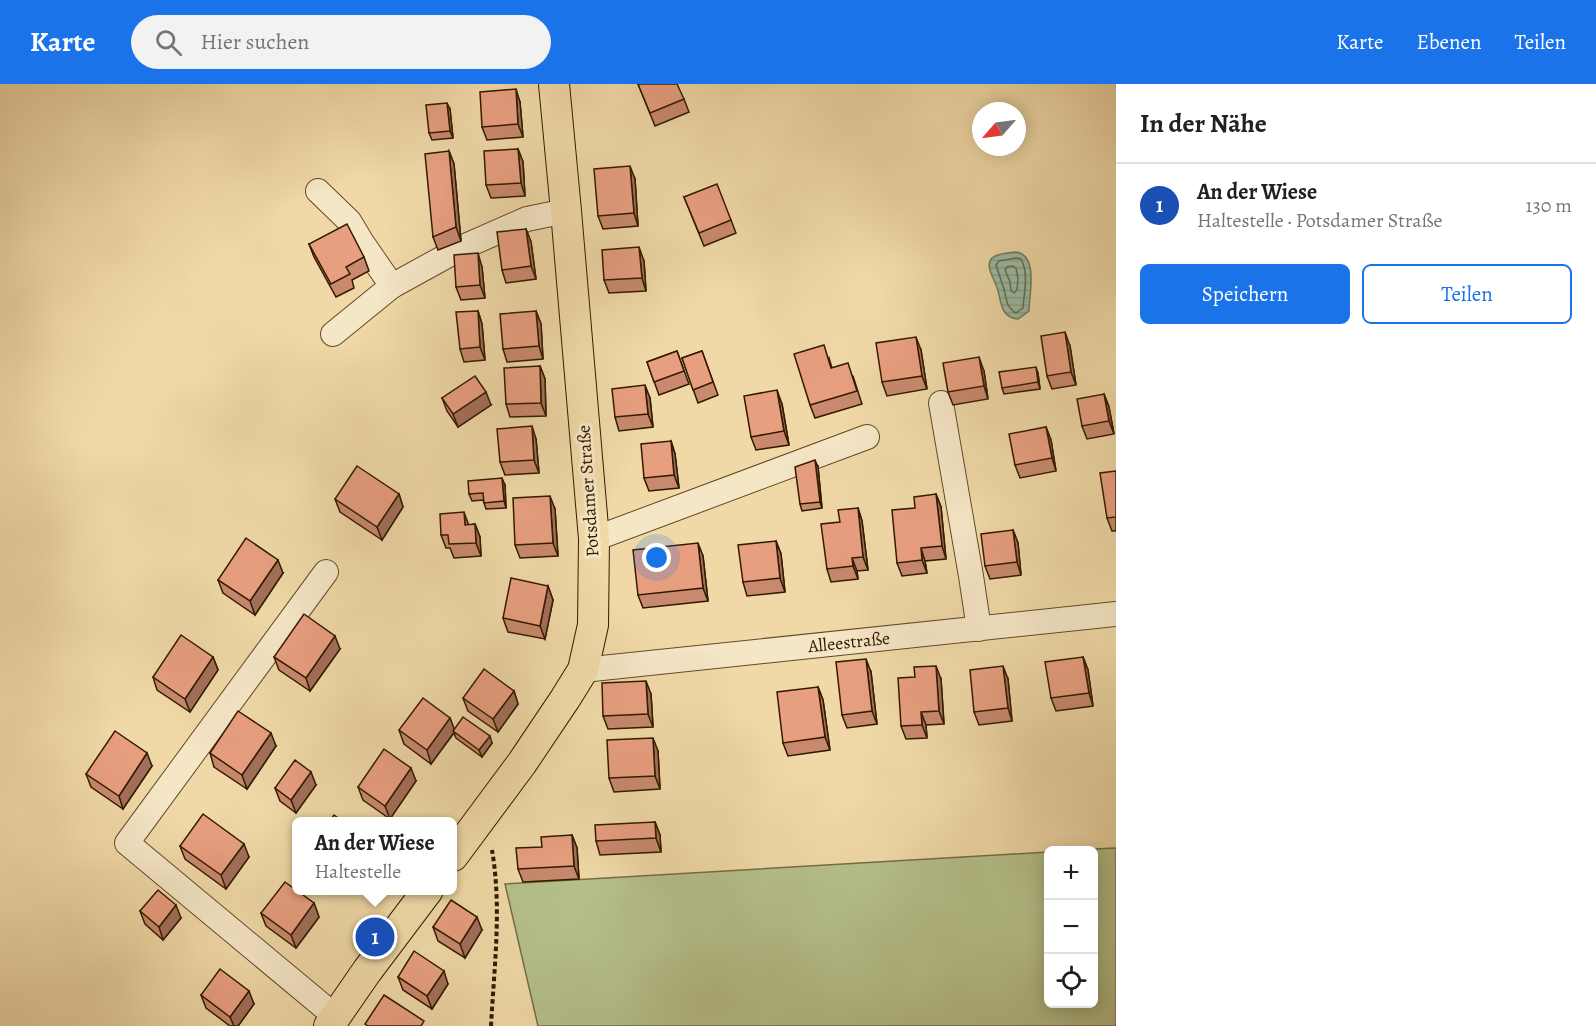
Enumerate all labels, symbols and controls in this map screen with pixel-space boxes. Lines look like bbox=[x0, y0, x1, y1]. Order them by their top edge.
search box bbox=[131, 15, 551, 69]
text: Karte bbox=[30, 23, 95, 61]
icon: search bbox=[152, 26, 185, 59]
text: Hier suchen bbox=[200, 27, 309, 57]
text: Karte bbox=[1336, 28, 1384, 56]
text: Ebenen bbox=[1417, 28, 1481, 56]
text: Teilen bbox=[1514, 28, 1566, 56]
north arrow bbox=[972, 102, 1026, 156]
text: In der Nähe bbox=[1140, 106, 1267, 141]
text: An der Wiese bbox=[1197, 177, 1317, 207]
text: 1 bbox=[1156, 192, 1163, 219]
text: 130 m bbox=[1526, 192, 1572, 219]
text: Haltestelle · Potsdamer Straße bbox=[1197, 207, 1442, 234]
button: Speichern bbox=[1140, 264, 1350, 324]
button: Teilen bbox=[1362, 264, 1572, 324]
street label: Potsdamer Straße bbox=[571, 424, 605, 558]
your location bbox=[642, 543, 671, 572]
street label: Alleestraße bbox=[806, 626, 891, 658]
popup bbox=[292, 817, 457, 895]
text: An der Wiese bbox=[314, 828, 435, 858]
map controls bbox=[1044, 846, 1098, 1008]
button: + bbox=[1044, 846, 1098, 900]
text: Haltestelle bbox=[314, 858, 401, 885]
button: − bbox=[1044, 900, 1098, 954]
pin: 1 bbox=[356, 914, 394, 960]
button: locate bbox=[1044, 954, 1098, 1008]

